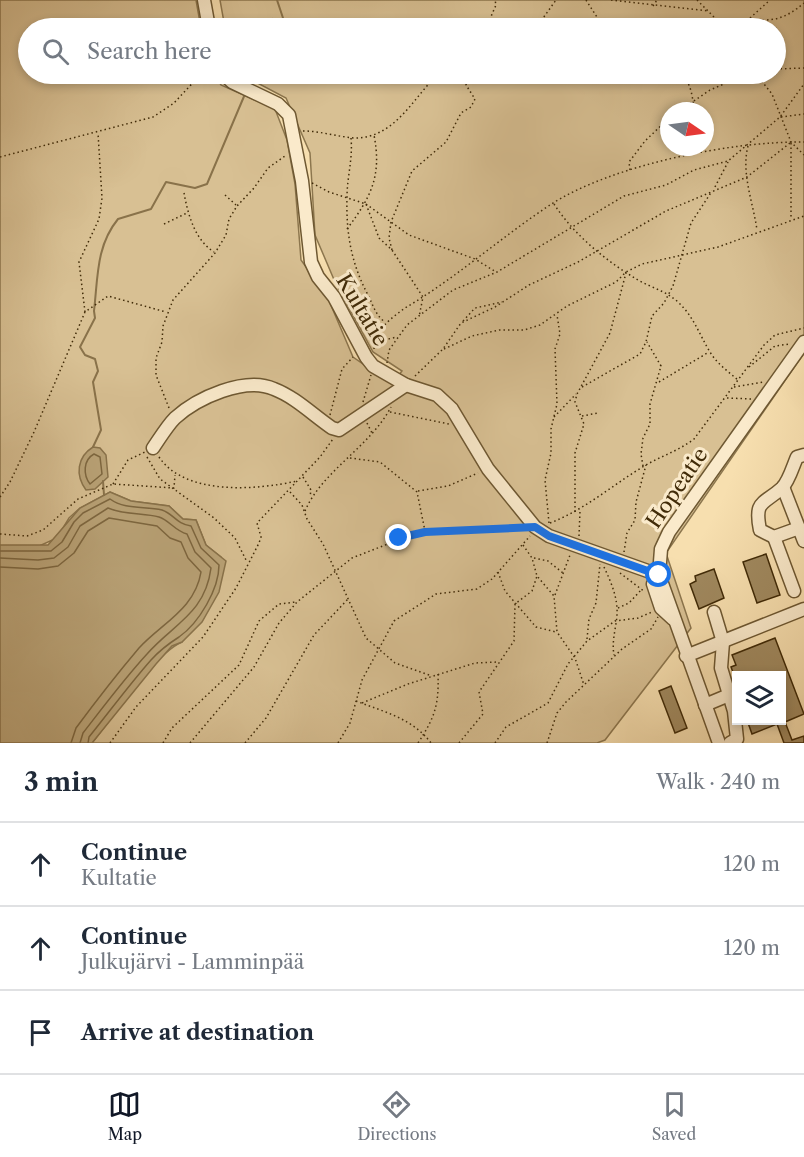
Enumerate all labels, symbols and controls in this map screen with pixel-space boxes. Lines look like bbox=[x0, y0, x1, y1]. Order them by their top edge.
search box bbox=[18, 18, 786, 84]
icon: search bbox=[39, 35, 72, 68]
text: Search here bbox=[87, 38, 212, 65]
north arrow bbox=[660, 102, 714, 156]
street label: Kultatie bbox=[331, 269, 394, 350]
street label: Hopeatie bbox=[641, 443, 713, 533]
route end bbox=[385, 524, 411, 550]
route start bbox=[645, 561, 671, 587]
map controls bbox=[732, 671, 786, 725]
button: layers bbox=[732, 671, 786, 725]
text: 3 min bbox=[24, 766, 98, 798]
text: Walk · 240 m bbox=[656, 770, 780, 794]
text: Continue bbox=[81, 839, 187, 866]
icon: ahead bbox=[24, 848, 57, 881]
text: 120 m bbox=[723, 852, 780, 876]
text: Kultatie bbox=[81, 866, 157, 890]
text: Continue bbox=[81, 923, 187, 950]
icon: ahead bbox=[24, 932, 57, 965]
text: 120 m bbox=[723, 936, 780, 960]
text: Julkujärvi - Lamminpää bbox=[81, 950, 304, 974]
icon: arrive bbox=[24, 1016, 57, 1049]
text: Arrive at destination bbox=[81, 1019, 314, 1046]
tab: Map bbox=[108, 1088, 142, 1144]
tab: Directions bbox=[357, 1088, 436, 1144]
tab: Saved bbox=[652, 1088, 696, 1144]

